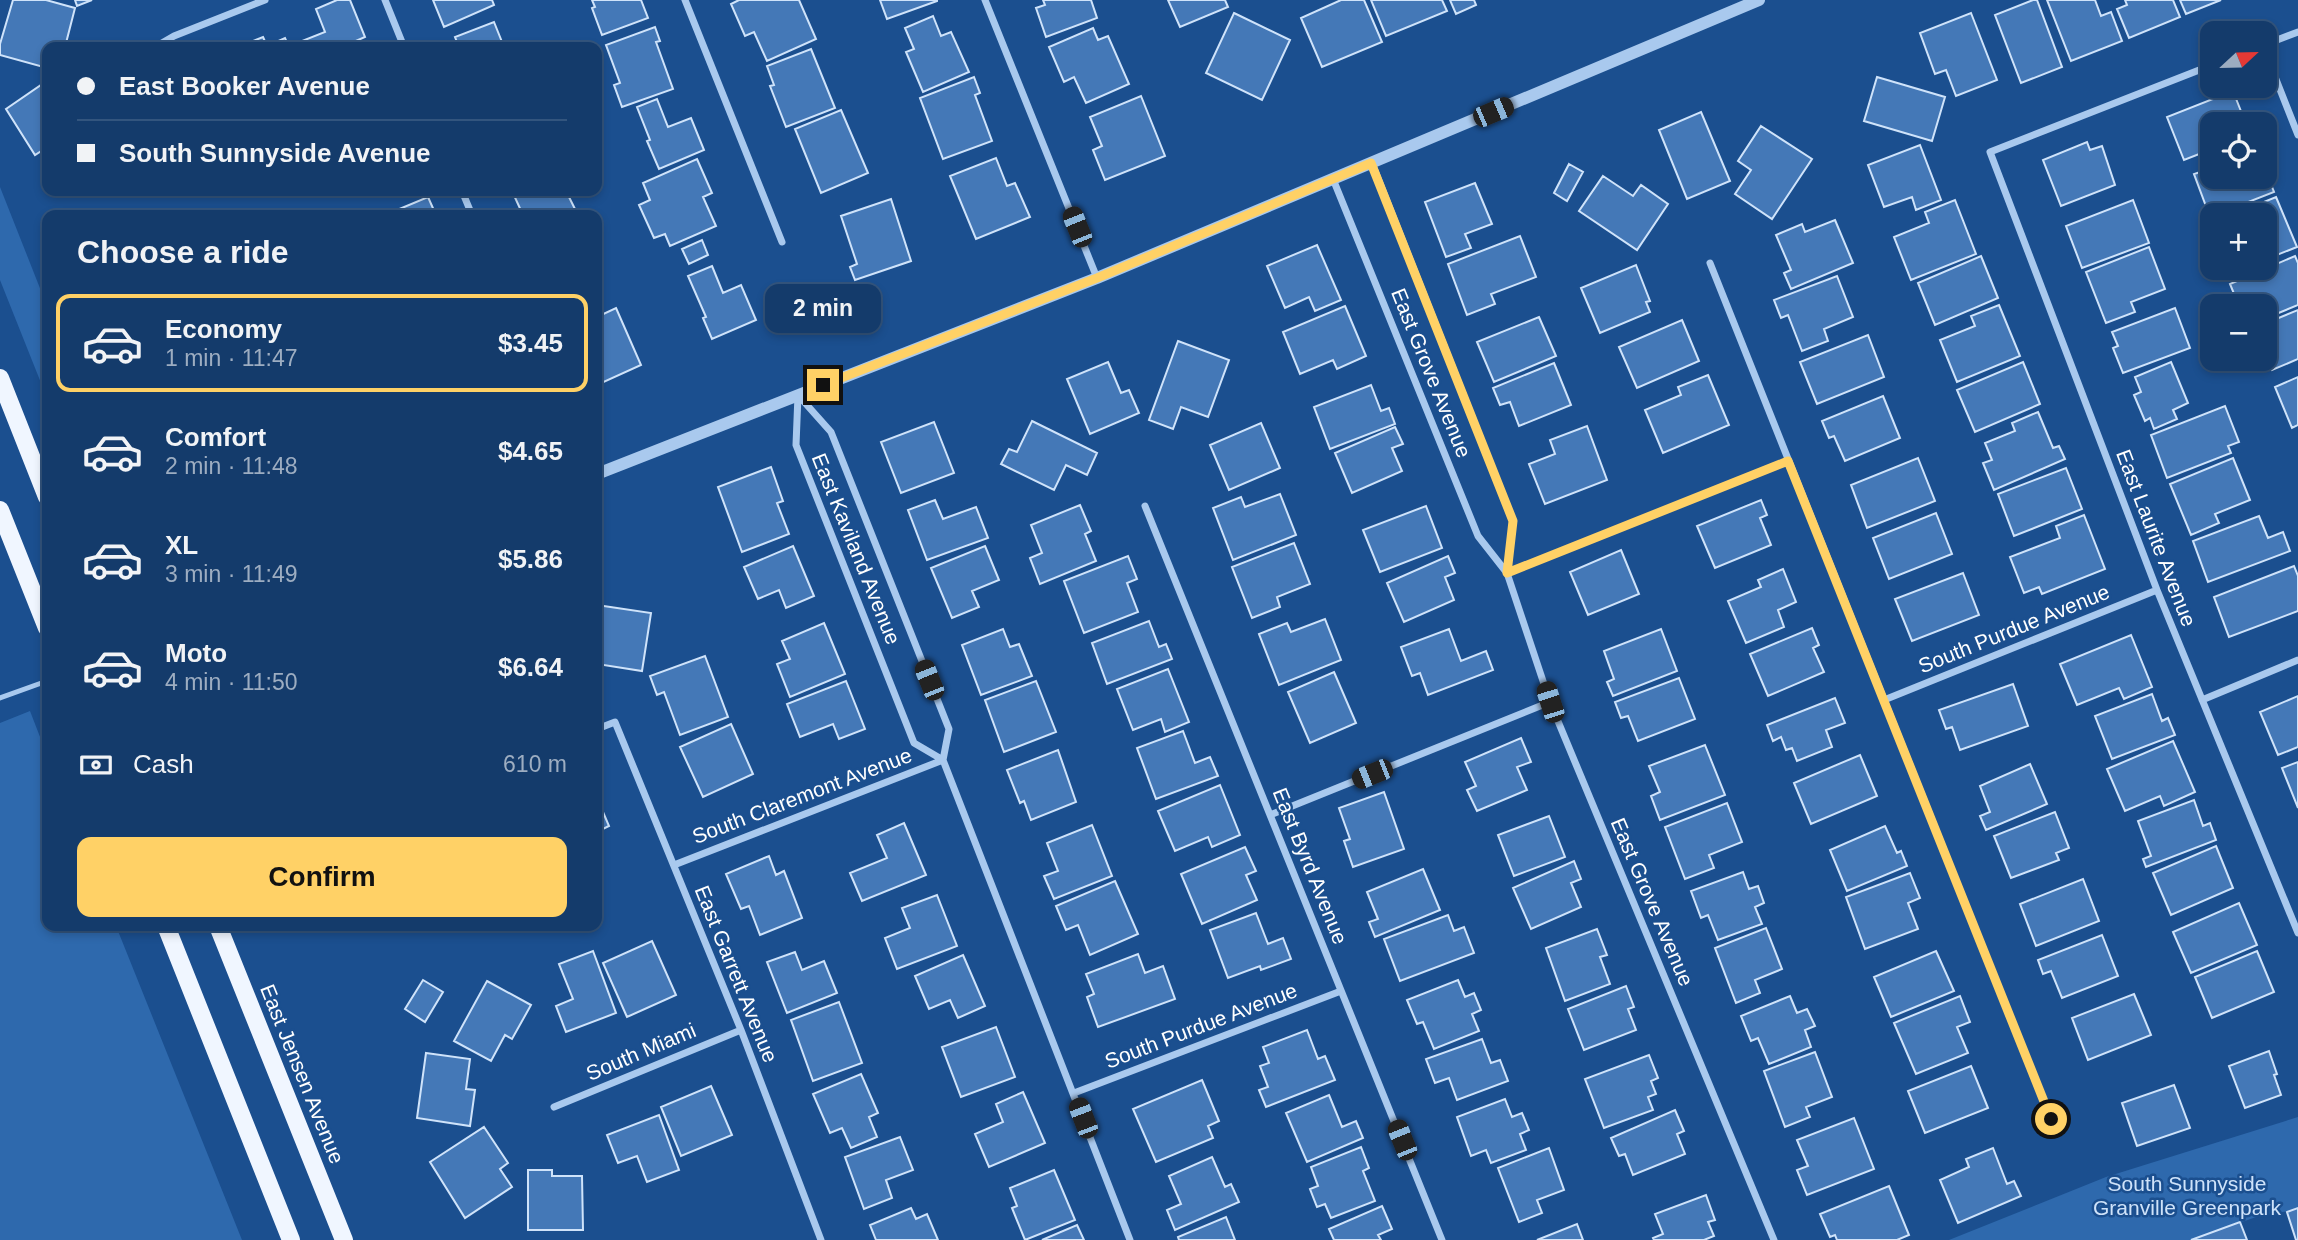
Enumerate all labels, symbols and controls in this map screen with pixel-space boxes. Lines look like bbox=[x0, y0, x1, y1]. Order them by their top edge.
north arrow bbox=[2200, 21, 2277, 98]
map controls bbox=[2200, 21, 2277, 371]
text: East Booker Avenue bbox=[119, 71, 370, 101]
car bbox=[1470, 94, 1517, 130]
button: locate bbox=[2200, 112, 2277, 189]
text: South Sunnyside Avenue bbox=[119, 138, 431, 168]
button: + bbox=[2200, 203, 2277, 280]
car bbox=[1060, 204, 1095, 250]
text: Choose a ride bbox=[77, 234, 289, 270]
callout: 2 min bbox=[765, 284, 881, 332]
street label: East Grove Avenue bbox=[1387, 285, 1476, 461]
button: − bbox=[2200, 294, 2277, 371]
text: 2 min bbox=[793, 295, 853, 321]
icon: car bbox=[81, 312, 144, 375]
text: Economy bbox=[165, 314, 282, 344]
text: $3.45 bbox=[498, 328, 563, 358]
text: 1 min · 11:47 bbox=[165, 345, 298, 371]
route end bbox=[807, 369, 839, 401]
icon: car bbox=[81, 420, 144, 483]
text: Comfort bbox=[165, 422, 266, 452]
text: $4.65 bbox=[498, 436, 563, 466]
street label: East Laurite Avenue bbox=[2112, 446, 2201, 630]
street label: East Kaviland Avenue bbox=[808, 450, 905, 648]
text: 2 min · 11:48 bbox=[165, 453, 298, 479]
icon: car bbox=[81, 528, 144, 591]
text: XL bbox=[165, 530, 198, 560]
text: $5.86 bbox=[498, 544, 563, 574]
text: 3 min · 11:49 bbox=[165, 561, 298, 587]
street label: South Purdue Avenue bbox=[1915, 580, 2113, 677]
icon: car bbox=[81, 636, 144, 699]
text: Moto bbox=[165, 638, 227, 668]
text: $6.64 bbox=[498, 652, 563, 682]
car bbox=[912, 657, 947, 703]
text: 4 min · 11:50 bbox=[165, 669, 298, 695]
car bbox=[1534, 679, 1567, 725]
street label: South Claremont Avenue bbox=[689, 743, 915, 848]
icon: cash bbox=[77, 746, 115, 784]
text: Cash bbox=[133, 749, 194, 779]
text: 610 m bbox=[503, 751, 567, 777]
car bbox=[1349, 756, 1396, 792]
street label: East Byrd Avenue bbox=[1269, 784, 1352, 947]
street label: East Grove Avenue bbox=[1607, 814, 1698, 989]
button: Confirm bbox=[77, 837, 567, 917]
street label: East Garrett Avenue bbox=[690, 882, 782, 1066]
street label: South Purdue Avenue bbox=[1101, 978, 1300, 1073]
street label: East Jensen Avenue bbox=[256, 981, 349, 1167]
street label: South Miami bbox=[583, 1018, 699, 1085]
car bbox=[1066, 1095, 1101, 1141]
route start bbox=[2035, 1103, 2067, 1135]
car bbox=[1385, 1117, 1420, 1163]
park label: South Sunnyside Granville Greenpark bbox=[2093, 1172, 2281, 1219]

